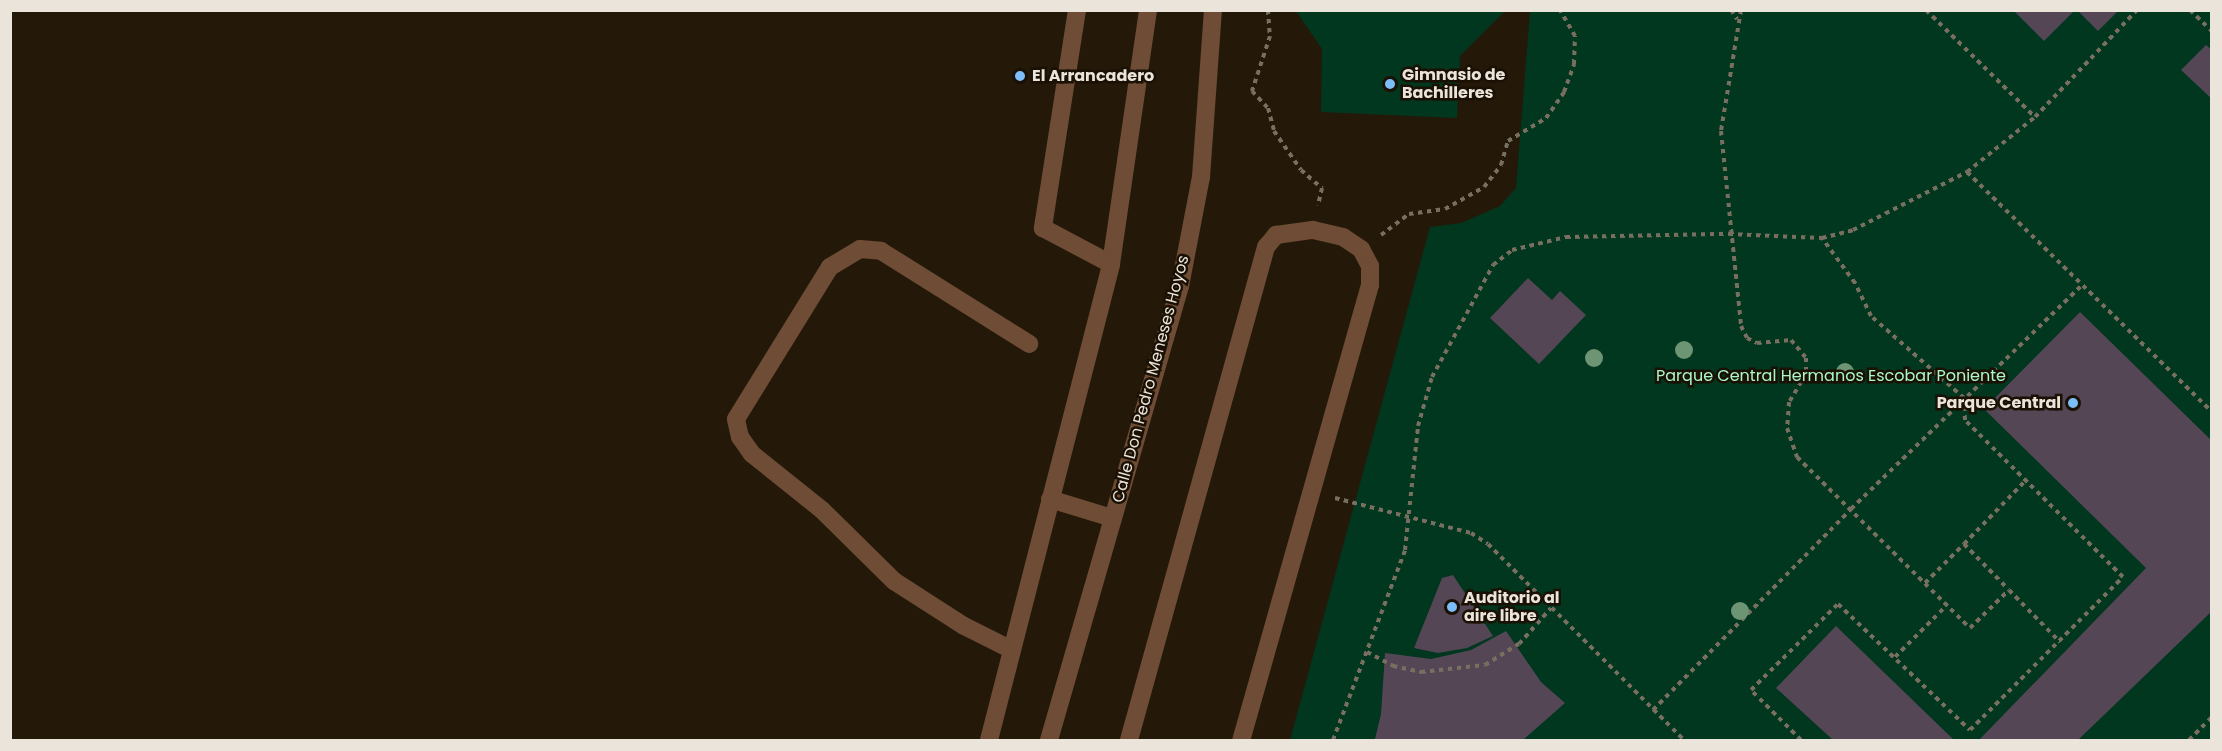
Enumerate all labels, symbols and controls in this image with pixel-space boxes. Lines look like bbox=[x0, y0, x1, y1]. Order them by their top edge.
place label: Gimnasio de Bachilleres bbox=[1402, 65, 1505, 103]
place label: El Arrancadero bbox=[1032, 66, 1154, 86]
marker: El Arrancadero bbox=[1013, 69, 1027, 83]
marker: Gimnasio de Bachilleres bbox=[1383, 77, 1397, 91]
street label: Calle Don Pedro Meneses Hoyos bbox=[1109, 253, 1193, 505]
park label: Parque Central Hermanos Escobar Poniente bbox=[1656, 366, 2006, 386]
place label: Parque Central bbox=[1937, 393, 2061, 413]
marker: Parque Central bbox=[2066, 396, 2080, 410]
place label: Auditorio al aire libre bbox=[1464, 588, 1560, 626]
marker: Auditorio al aire libre bbox=[1445, 600, 1459, 614]

